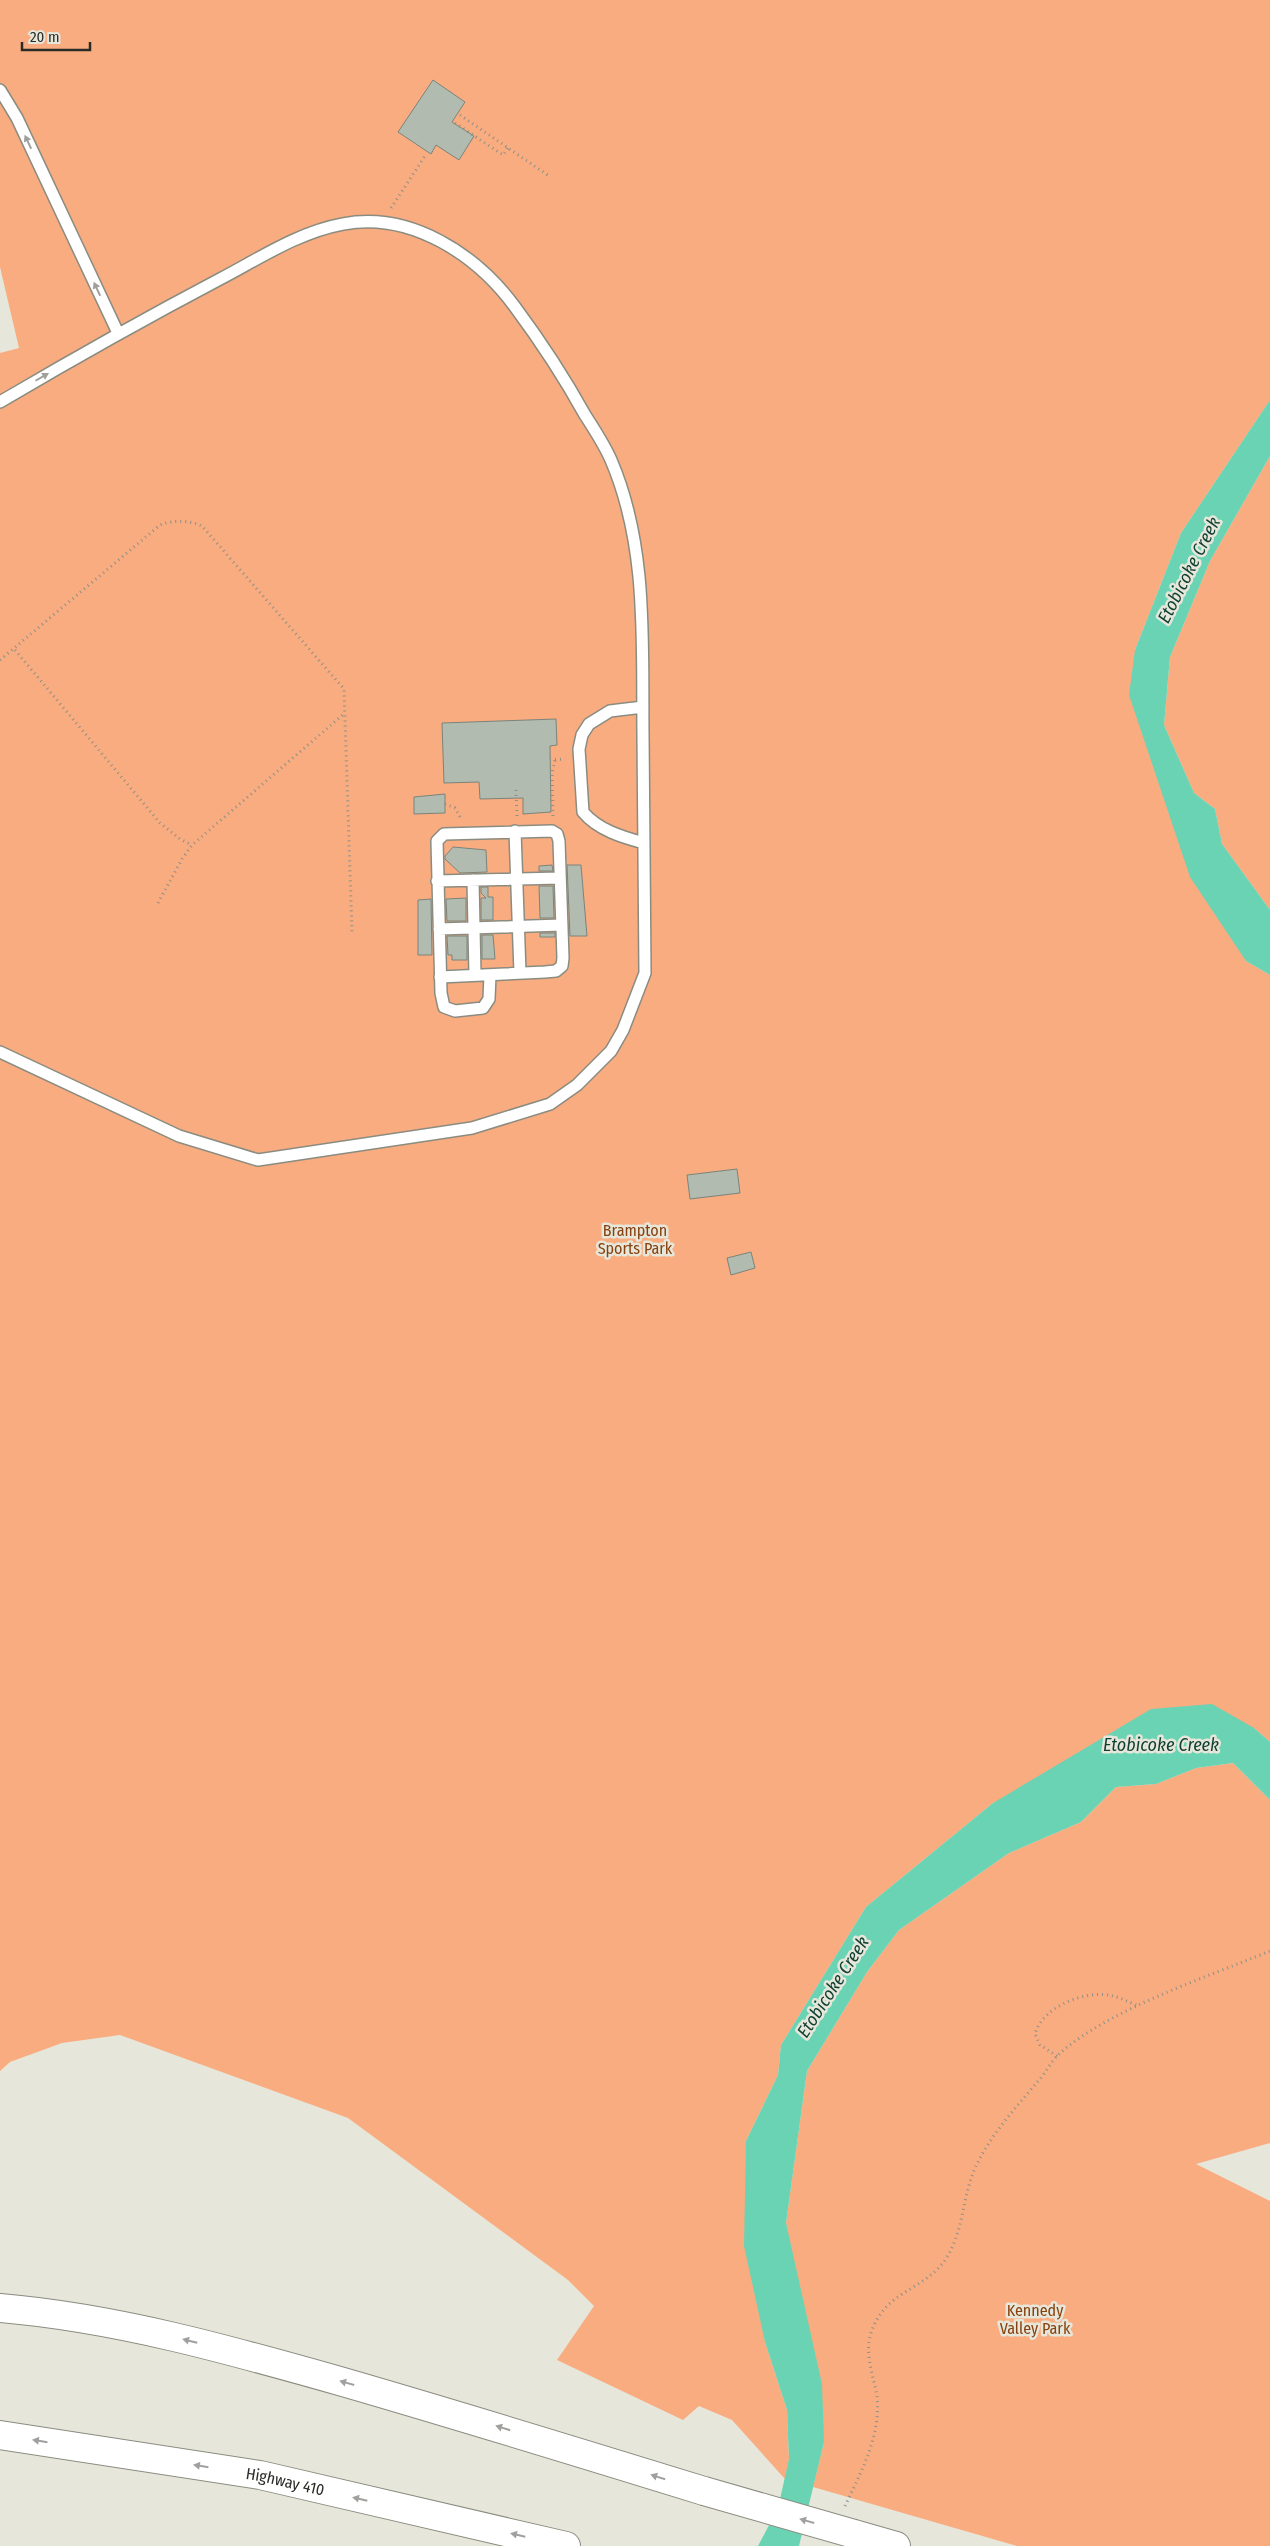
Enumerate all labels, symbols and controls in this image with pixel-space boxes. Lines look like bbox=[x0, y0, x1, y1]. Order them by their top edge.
scale bar bbox=[22, 20, 90, 52]
text: 20 m bbox=[30, 28, 60, 46]
one-way arrow bbox=[24, 135, 32, 149]
one-way arrow bbox=[93, 282, 101, 296]
one-way arrow bbox=[36, 373, 49, 382]
water label: Etobicoke Creek bbox=[1153, 513, 1225, 627]
park label: Brampton Sports Park bbox=[598, 1221, 673, 1258]
water label: Etobicoke Creek bbox=[1103, 1734, 1219, 1756]
water label: Etobicoke Creek bbox=[792, 1932, 874, 2042]
park label: Kennedy Valley Park bbox=[1000, 2301, 1071, 2338]
one-way arrow bbox=[182, 2336, 197, 2344]
one-way arrow bbox=[339, 2379, 354, 2387]
one-way arrow bbox=[495, 2424, 510, 2432]
one-way arrow bbox=[32, 2437, 48, 2445]
one-way arrow bbox=[192, 2462, 208, 2470]
street label: Highway 410 bbox=[245, 2464, 326, 2500]
one-way arrow bbox=[650, 2472, 665, 2480]
one-way arrow bbox=[352, 2495, 367, 2503]
one-way arrow bbox=[800, 2517, 815, 2525]
one-way arrow bbox=[511, 2531, 526, 2539]

